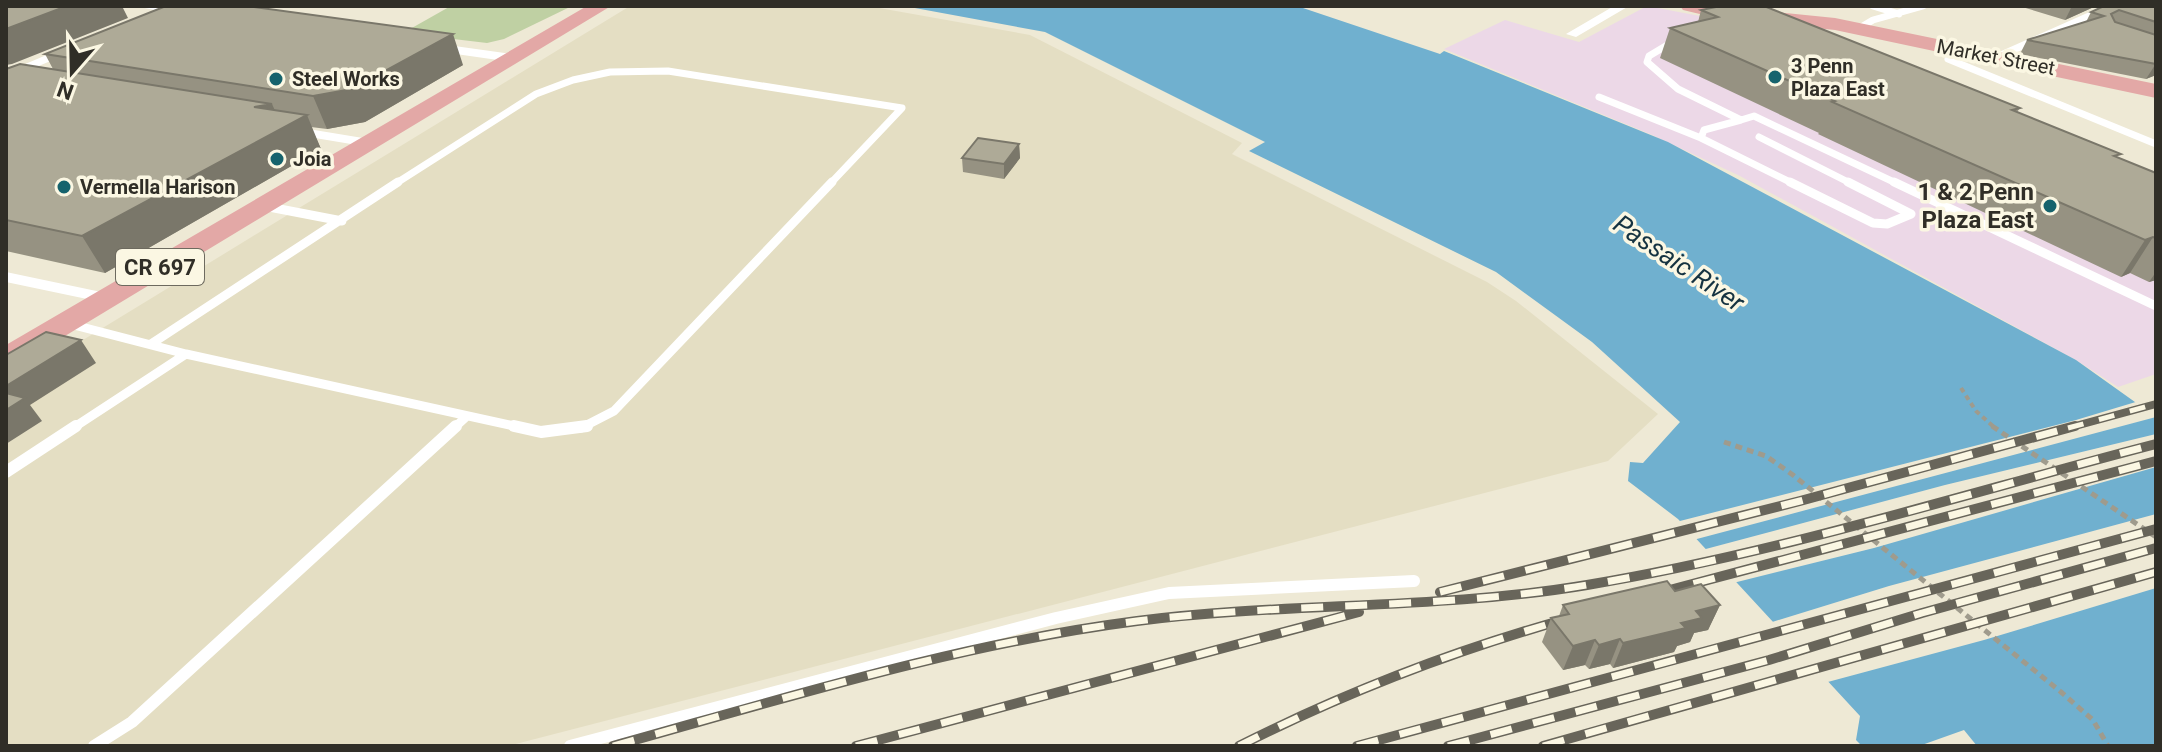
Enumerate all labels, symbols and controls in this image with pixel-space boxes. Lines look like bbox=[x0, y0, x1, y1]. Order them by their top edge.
north arrow bbox=[32, 32, 112, 112]
street label: Market Street bbox=[1935, 34, 2057, 80]
place label: 3 Penn Plaza East bbox=[1791, 54, 1885, 101]
place label: Steel Works bbox=[292, 67, 400, 91]
marker: 3 Penn Plaza East bbox=[1766, 68, 1784, 86]
marker: Steel Works bbox=[267, 70, 285, 88]
text: N bbox=[54, 76, 77, 105]
place label: Joia bbox=[293, 147, 332, 171]
marker: Joia bbox=[268, 150, 286, 168]
place label: Vermella Harison bbox=[80, 175, 235, 199]
marker: Vermella Harison bbox=[55, 178, 73, 196]
place label: 1 & 2 Penn Plaza East bbox=[1918, 178, 2034, 234]
marker: 1 & 2 Penn Plaza East bbox=[2041, 197, 2059, 215]
water label: Passaic River bbox=[1608, 208, 1751, 318]
road number: CR 697 bbox=[116, 249, 204, 285]

